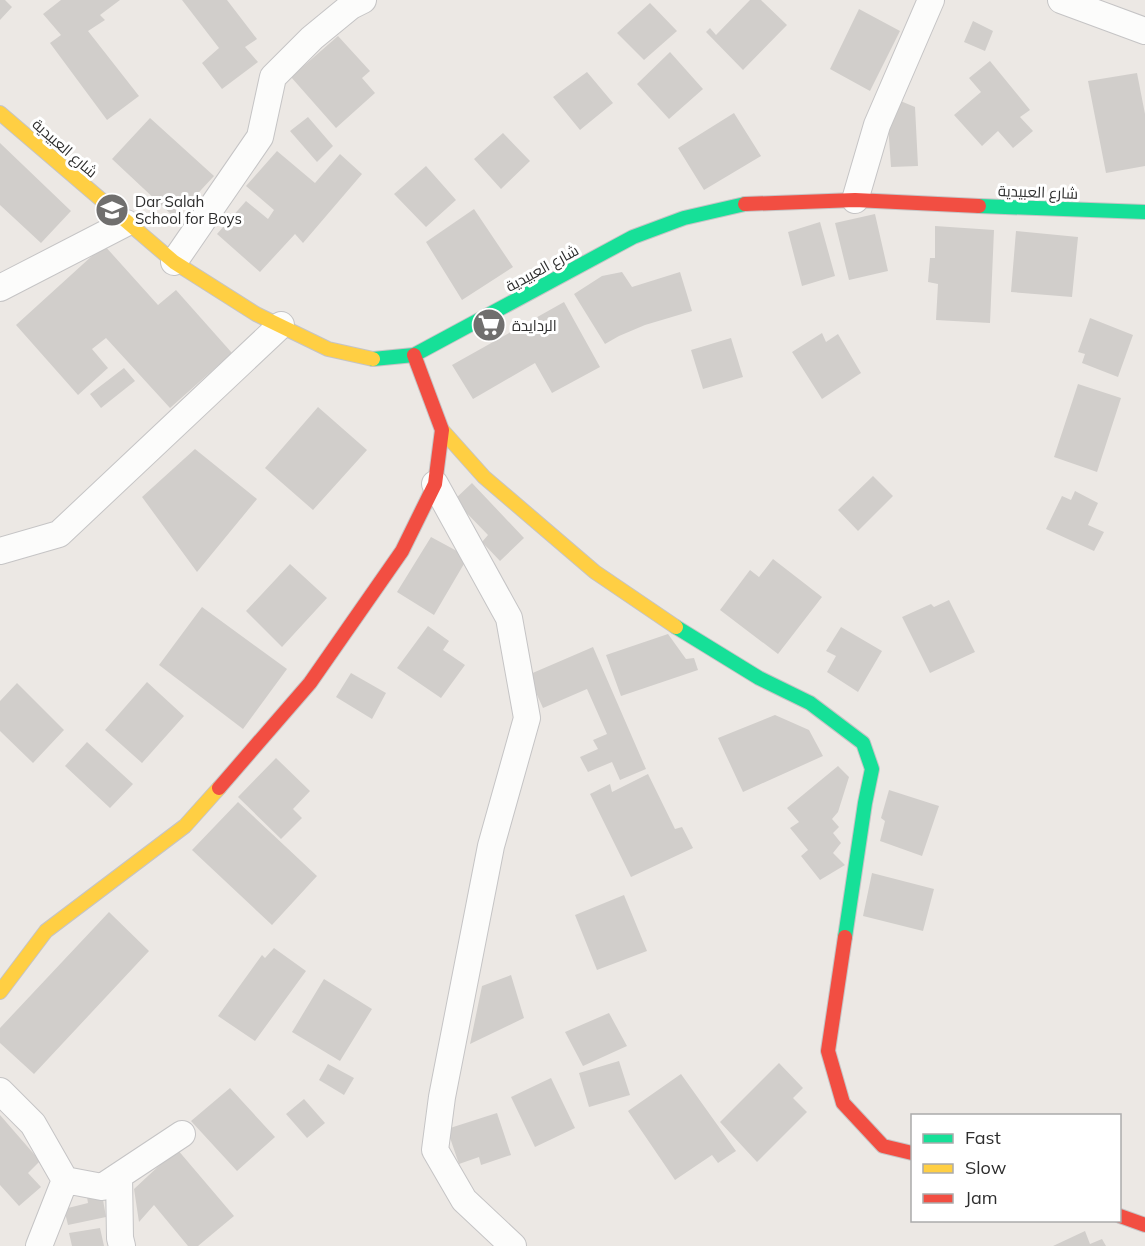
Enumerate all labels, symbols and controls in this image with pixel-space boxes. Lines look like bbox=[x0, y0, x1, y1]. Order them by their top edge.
street label: شارع العبيدية bbox=[27, 115, 101, 183]
street label: شارع العبيدية bbox=[998, 181, 1078, 205]
school or university icon: Dar Salah School for Boys bbox=[94, 192, 130, 228]
place label: Dar Salah School for Boys bbox=[135, 192, 242, 228]
street label: شارع العبيدية bbox=[502, 240, 583, 297]
supermarket icon: الردايدة bbox=[471, 307, 507, 343]
place label: الردايدة bbox=[512, 316, 557, 335]
legend bbox=[911, 1114, 1121, 1222]
text: Fast bbox=[965, 1126, 1001, 1149]
text: Slow bbox=[965, 1156, 1007, 1179]
text: Jam bbox=[965, 1186, 998, 1209]

